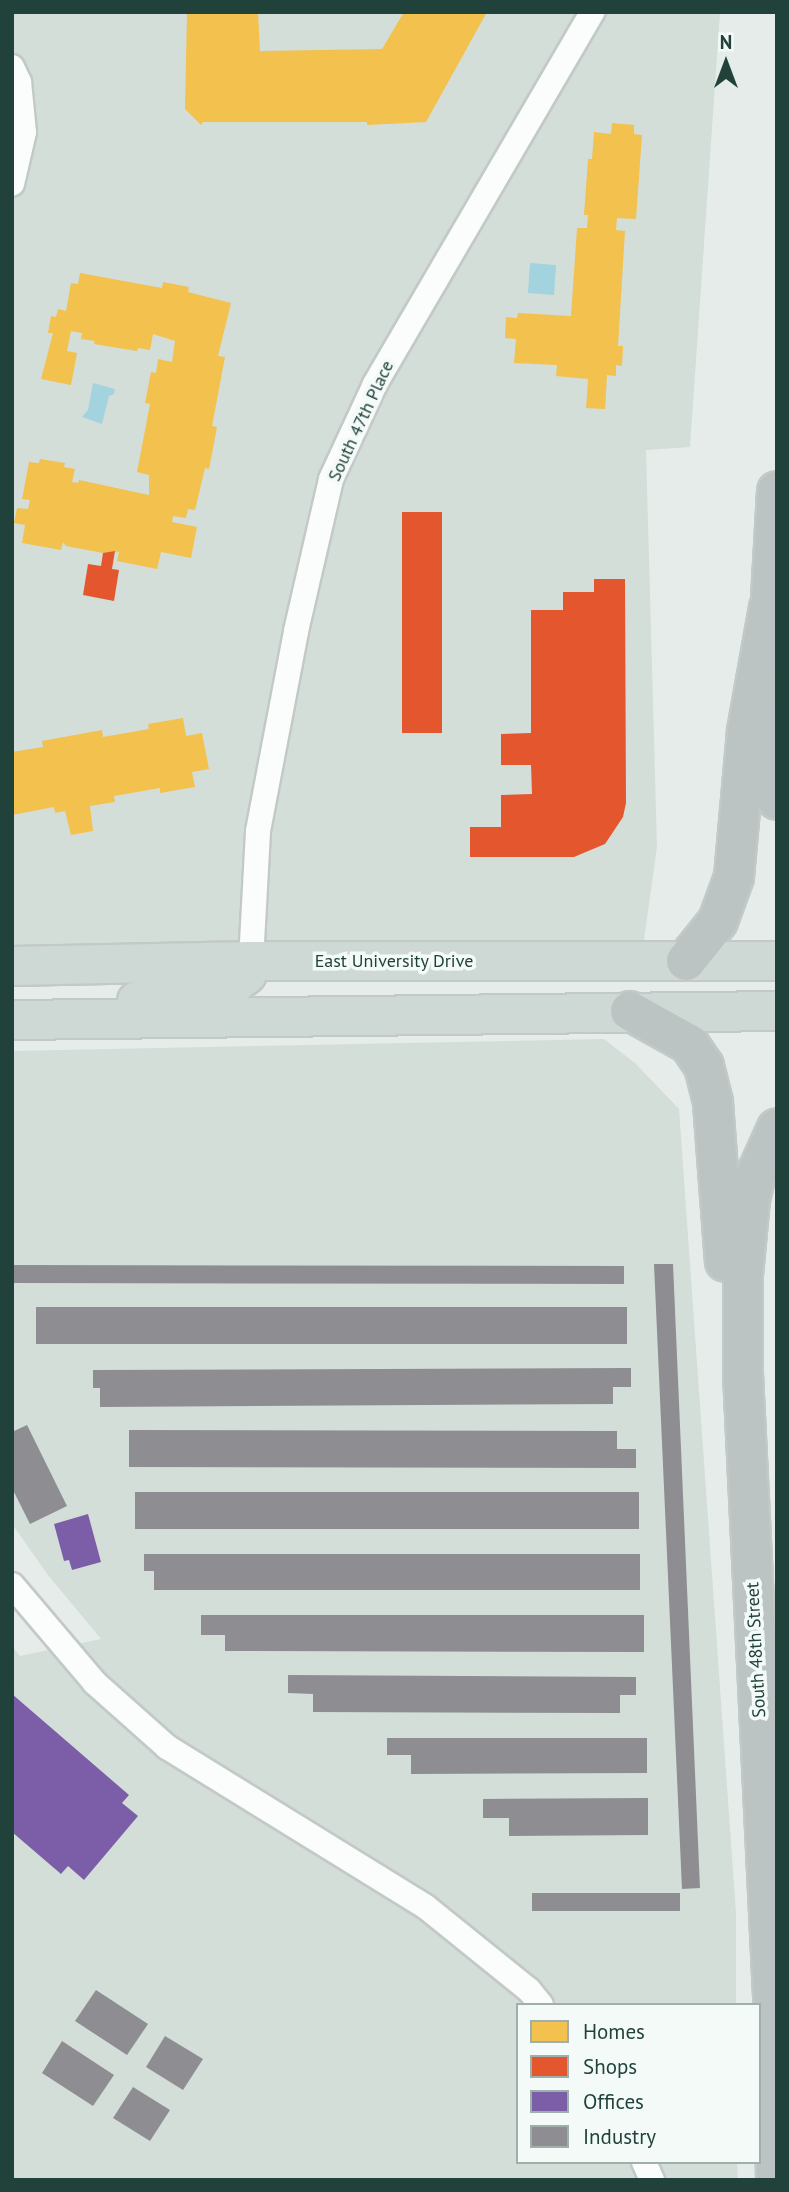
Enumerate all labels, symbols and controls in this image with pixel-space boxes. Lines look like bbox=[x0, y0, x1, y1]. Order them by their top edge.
north arrow bbox=[691, 28, 761, 98]
text: N bbox=[720, 30, 732, 54]
street label: South 47th Place bbox=[324, 357, 398, 485]
street label: East University Drive bbox=[314, 950, 474, 972]
street label: South 48th Street bbox=[742, 1582, 770, 1718]
legend bbox=[516, 2003, 761, 2164]
text: Homes bbox=[583, 2018, 645, 2045]
text: Shops bbox=[583, 2053, 637, 2080]
text: Offices bbox=[583, 2088, 644, 2115]
text: Industry bbox=[583, 2123, 656, 2150]

